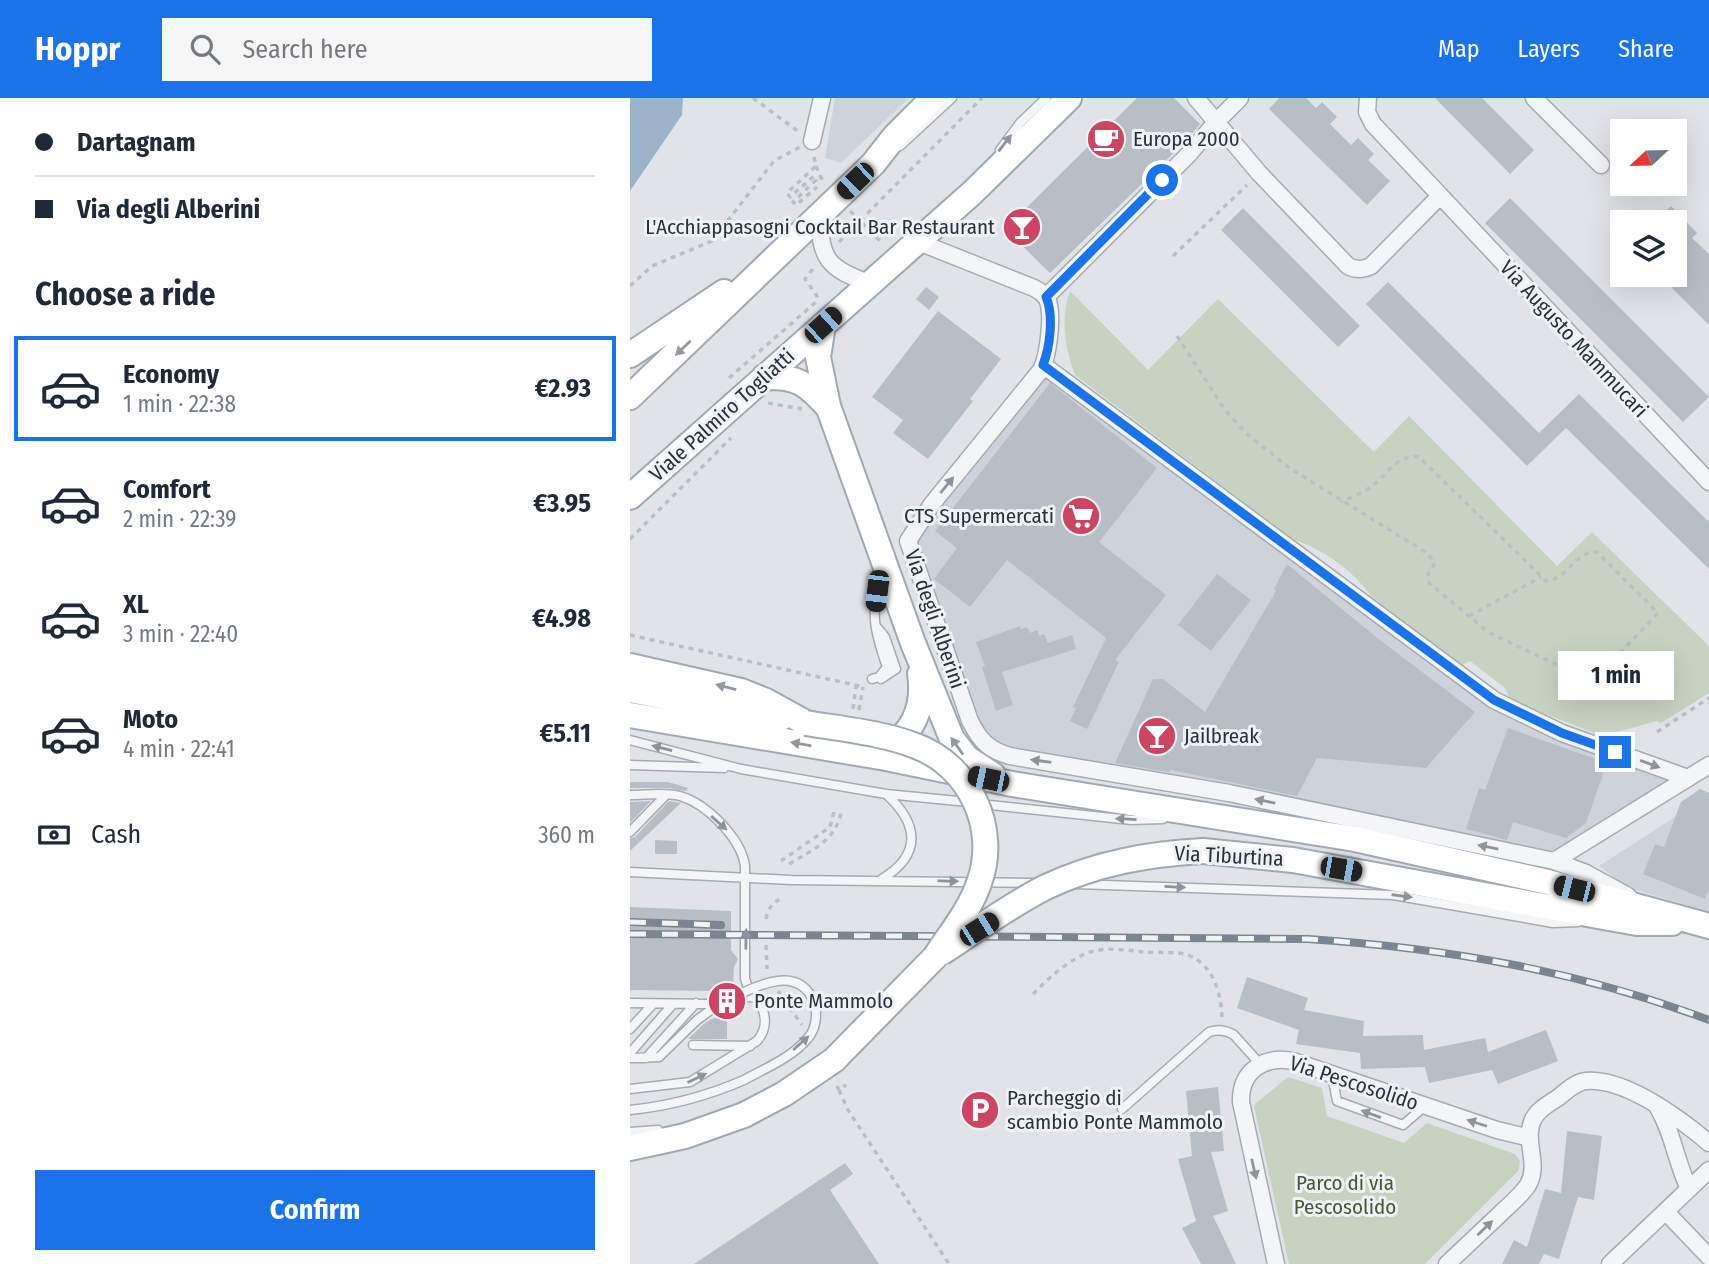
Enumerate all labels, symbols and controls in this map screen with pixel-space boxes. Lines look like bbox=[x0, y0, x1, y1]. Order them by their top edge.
search box bbox=[162, 18, 652, 81]
text: Hoppr bbox=[35, 29, 120, 69]
icon: search bbox=[186, 30, 224, 68]
text: Search here bbox=[242, 34, 368, 65]
text: Map bbox=[1438, 35, 1480, 63]
text: Layers bbox=[1518, 35, 1580, 63]
text: Share bbox=[1618, 35, 1674, 63]
cafe icon: Europa 2000 bbox=[1085, 118, 1127, 160]
north arrow bbox=[1610, 119, 1687, 196]
map controls bbox=[1610, 119, 1687, 287]
place label: Europa 2000 bbox=[1133, 126, 1240, 152]
text: Dartagnam bbox=[77, 127, 196, 158]
one-way arrow bbox=[998, 134, 1013, 152]
car bbox=[833, 159, 878, 203]
route start bbox=[1146, 164, 1178, 196]
text: Via degli Alberini bbox=[77, 194, 260, 225]
bar icon: L'Acchiappasogni Cocktail Bar Restaurant bbox=[1001, 206, 1043, 248]
button: layers bbox=[1610, 210, 1687, 287]
place label: L'Acchiappasogni Cocktail Bar Restaurant bbox=[645, 214, 995, 240]
street label: Via Augusto Mammucari bbox=[1494, 255, 1654, 423]
text: Choose a ride bbox=[35, 275, 216, 313]
car bbox=[801, 303, 846, 347]
one-way arrow bbox=[674, 339, 691, 356]
street label: Viale Palmiro Togliatti bbox=[644, 343, 800, 487]
icon: car bbox=[39, 357, 102, 420]
text: Economy bbox=[123, 359, 219, 390]
text: €2.93 bbox=[535, 373, 591, 404]
text: 1 min · 22:38 bbox=[123, 390, 236, 418]
icon: car bbox=[39, 472, 102, 535]
text: Comfort bbox=[123, 474, 211, 505]
one-way arrow bbox=[939, 476, 954, 493]
text: €3.95 bbox=[533, 488, 591, 519]
supermarket icon: CTS Supermercati bbox=[1060, 495, 1102, 537]
place label: CTS Supermercati bbox=[904, 503, 1054, 529]
text: 2 min · 22:39 bbox=[123, 505, 237, 533]
street label: Via degli Alberini bbox=[899, 546, 971, 692]
car bbox=[865, 569, 890, 613]
icon: car bbox=[39, 587, 102, 650]
text: XL bbox=[123, 589, 149, 620]
text: €4.98 bbox=[532, 603, 591, 634]
text: 3 min · 22:40 bbox=[123, 620, 238, 648]
callout: 1 min bbox=[1557, 650, 1673, 700]
text: 1 min bbox=[1591, 661, 1641, 689]
one-way arrow bbox=[715, 681, 737, 692]
icon: car bbox=[39, 702, 102, 765]
text: Moto bbox=[123, 704, 178, 735]
bar icon: Jailbreak bbox=[1136, 715, 1178, 757]
text: €5.11 bbox=[539, 718, 591, 749]
place label: Jailbreak bbox=[1184, 723, 1259, 749]
text: 4 min · 22:41 bbox=[123, 735, 235, 763]
route end bbox=[1599, 736, 1631, 768]
one-way arrow bbox=[950, 737, 964, 755]
one-way arrow bbox=[790, 738, 812, 749]
one-way arrow bbox=[651, 742, 673, 753]
one-way arrow bbox=[1030, 755, 1052, 766]
one-way arrow bbox=[1639, 759, 1660, 770]
car bbox=[966, 764, 1011, 794]
one-way arrow bbox=[1254, 795, 1276, 806]
one-way arrow bbox=[1115, 814, 1137, 825]
one-way arrow bbox=[711, 815, 728, 830]
icon: cash bbox=[35, 816, 73, 854]
text: Cash bbox=[91, 819, 141, 850]
text: 360 m bbox=[538, 821, 595, 849]
street label: Via Tiburtina bbox=[1174, 840, 1284, 872]
one-way arrow bbox=[1477, 842, 1499, 853]
car bbox=[1319, 855, 1364, 883]
car bbox=[1552, 874, 1597, 904]
one-way arrow bbox=[937, 876, 959, 887]
one-way arrow bbox=[1164, 882, 1186, 893]
one-way arrow bbox=[1391, 891, 1413, 902]
car bbox=[956, 909, 1003, 949]
one-way arrow bbox=[740, 928, 751, 950]
building icon: Ponte Mammolo bbox=[706, 980, 748, 1022]
place label: Ponte Mammolo bbox=[754, 988, 893, 1014]
one-way arrow bbox=[792, 1035, 810, 1051]
street label: Via Pescosolido bbox=[1286, 1050, 1422, 1116]
one-way arrow bbox=[687, 1072, 707, 1084]
place label: Parcheggio di scambio Ponte Mammolo bbox=[1007, 1085, 1223, 1135]
parking icon: Parcheggio di scambio Ponte Mammolo bbox=[959, 1089, 1001, 1131]
one-way arrow bbox=[1360, 1108, 1381, 1119]
one-way arrow bbox=[1467, 1117, 1488, 1128]
one-way arrow bbox=[1249, 1158, 1260, 1180]
button: Confirm bbox=[35, 1170, 595, 1250]
park label: Parco di via Pescosolido bbox=[1294, 1170, 1396, 1220]
one-way arrow bbox=[1476, 1220, 1493, 1236]

